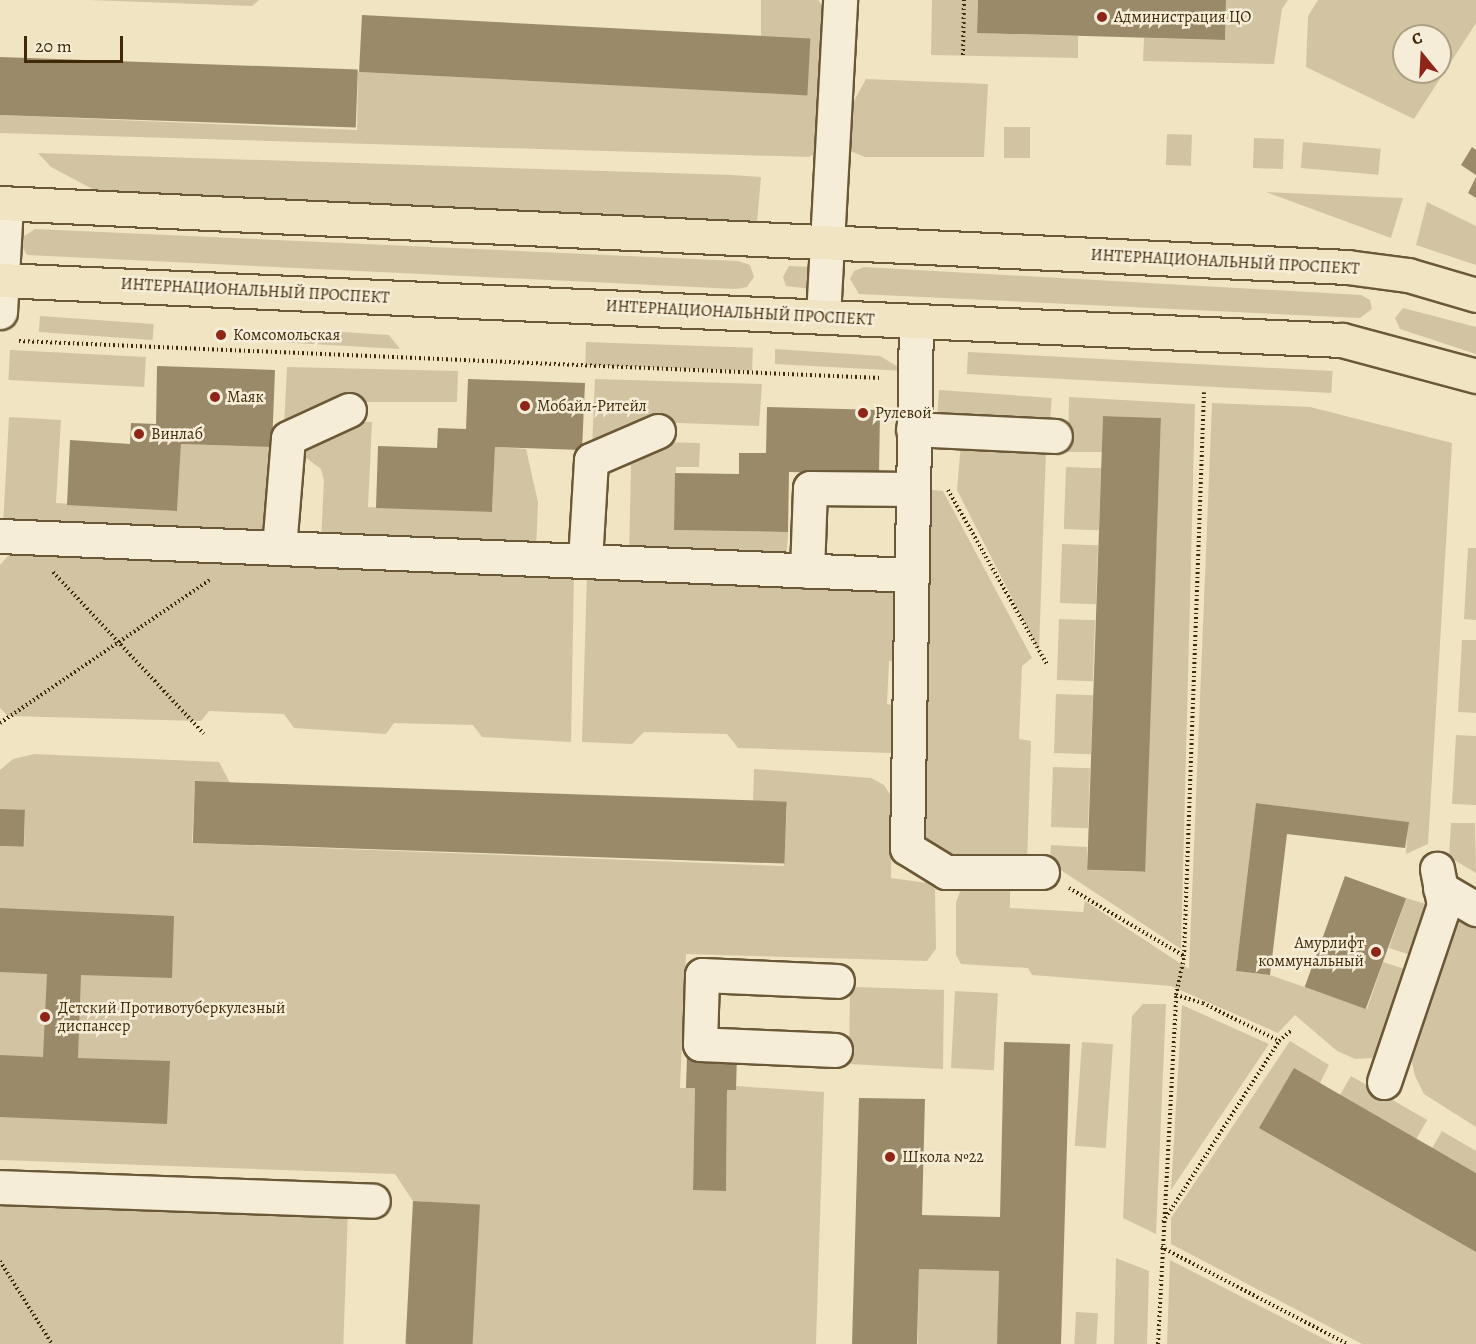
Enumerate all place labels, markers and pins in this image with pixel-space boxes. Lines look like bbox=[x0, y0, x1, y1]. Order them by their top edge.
place label: Администрация ЦО bbox=[1114, 7, 1251, 27]
marker: Администрация ЦО bbox=[1095, 10, 1109, 24]
place label: Комсомольская bbox=[233, 325, 340, 345]
marker: Комсомольская bbox=[214, 328, 228, 342]
place label: Маяк bbox=[227, 387, 264, 407]
marker: Маяк bbox=[208, 390, 222, 404]
place label: Мобайл-Ритейл bbox=[537, 396, 647, 416]
marker: Мобайл-Ритейл bbox=[518, 399, 532, 413]
place label: Рулевой bbox=[875, 403, 932, 423]
marker: Рулевой bbox=[856, 406, 870, 420]
place label: Винлаб bbox=[151, 424, 203, 444]
marker: Винлаб bbox=[132, 427, 146, 441]
place label: Амурлифт коммунальный bbox=[1258, 933, 1364, 971]
marker: Амурлифт коммунальный bbox=[1369, 945, 1383, 959]
place label: Детский Противотуберкулезный диспансер bbox=[58, 998, 285, 1036]
marker: Детский Противотуберкулезный диспансер bbox=[36, 1008, 54, 1026]
place label: Школа №22 bbox=[902, 1147, 984, 1167]
marker: Школа №22 bbox=[883, 1150, 897, 1164]

